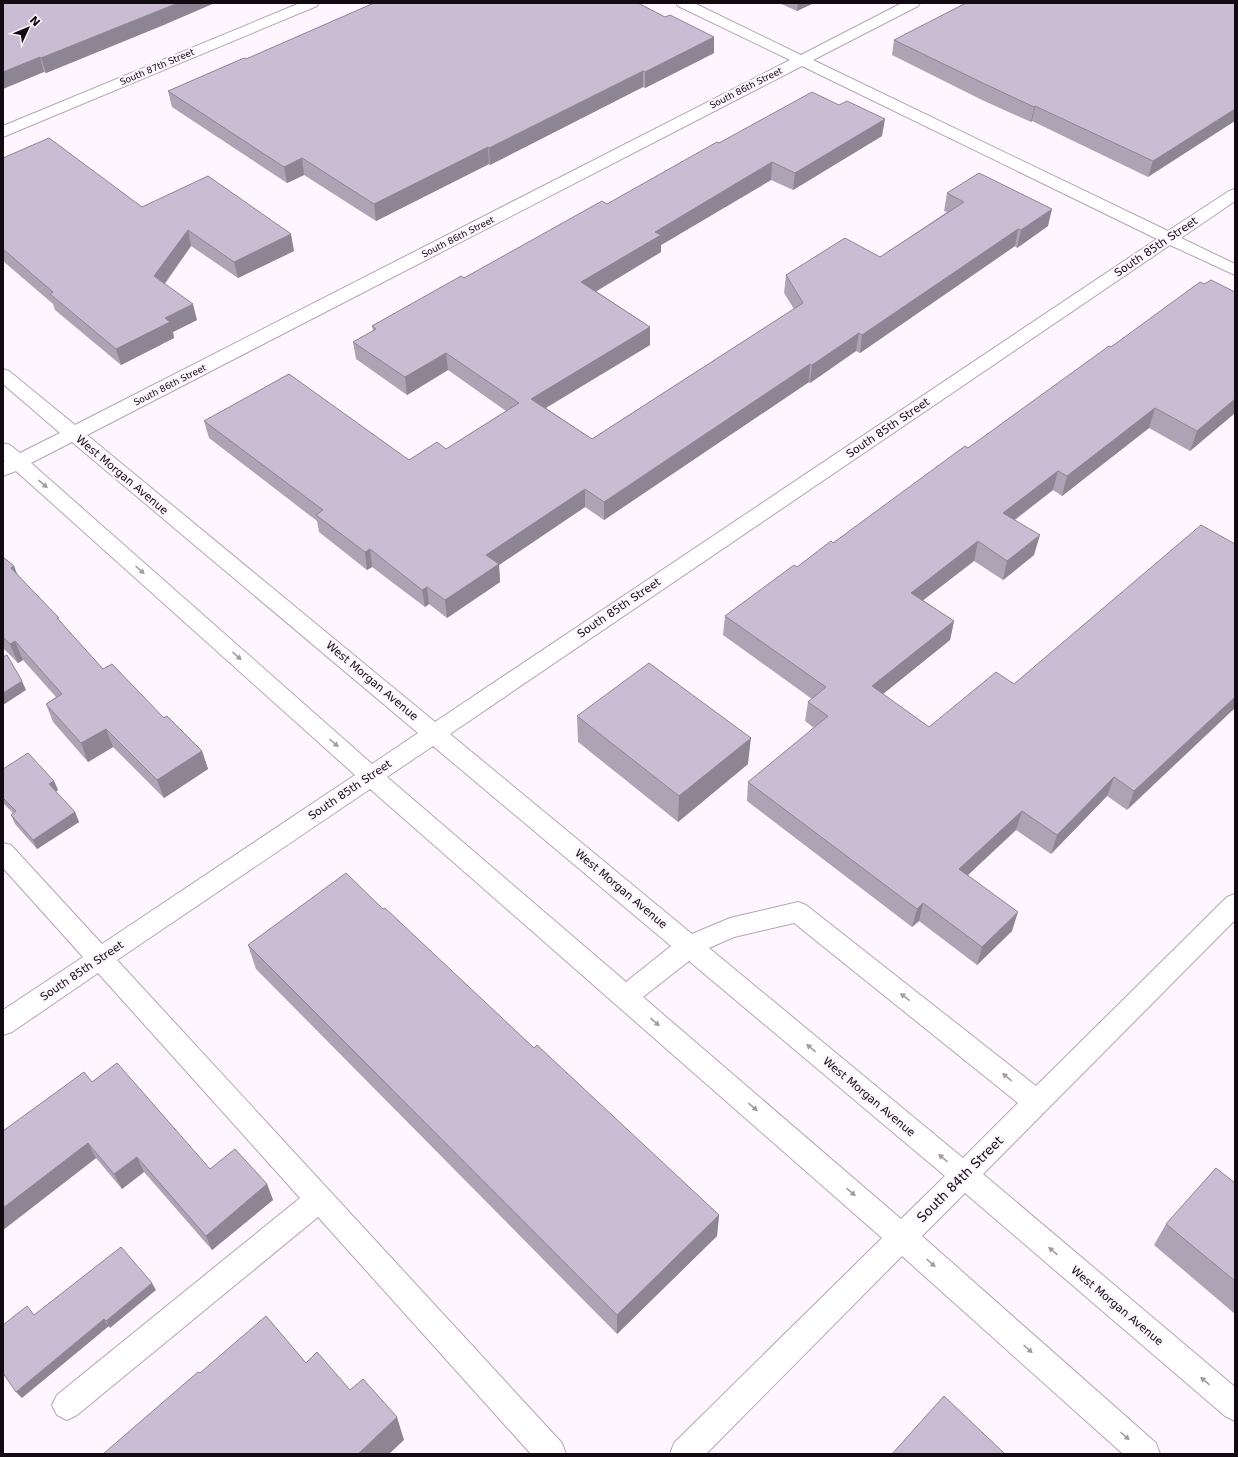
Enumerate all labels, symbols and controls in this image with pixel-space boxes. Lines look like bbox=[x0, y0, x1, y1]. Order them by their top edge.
north arrow bbox=[8, 8, 48, 48]
text: N bbox=[27, 14, 43, 29]
street label: South 87th Street bbox=[118, 47, 196, 87]
street label: South 86th Street bbox=[708, 65, 784, 111]
street label: South 86th Street bbox=[420, 214, 496, 260]
street label: South 85th Street bbox=[1112, 214, 1201, 280]
street label: South 86th Street bbox=[132, 362, 208, 408]
street label: South 85th Street bbox=[844, 395, 933, 461]
street label: West Morgan Avenue bbox=[73, 433, 171, 517]
one-way arrow bbox=[38, 479, 48, 488]
one-way arrow bbox=[135, 565, 145, 575]
street label: South 85th Street bbox=[575, 575, 664, 641]
street label: West Morgan Avenue bbox=[323, 639, 421, 723]
one-way arrow bbox=[232, 652, 242, 661]
one-way arrow bbox=[329, 738, 340, 747]
street label: South 85th Street bbox=[306, 757, 395, 823]
street label: West Morgan Avenue bbox=[572, 847, 670, 931]
street label: South 85th Street bbox=[38, 938, 127, 1004]
one-way arrow bbox=[900, 992, 911, 1001]
one-way arrow bbox=[650, 1018, 660, 1027]
one-way arrow bbox=[806, 1044, 817, 1053]
street label: West Morgan Avenue bbox=[820, 1055, 918, 1139]
one-way arrow bbox=[1002, 1073, 1012, 1082]
one-way arrow bbox=[748, 1103, 758, 1112]
street label: South 84th Street bbox=[914, 1133, 1006, 1225]
one-way arrow bbox=[938, 1154, 949, 1162]
one-way arrow bbox=[846, 1188, 857, 1197]
one-way arrow bbox=[1048, 1247, 1059, 1256]
one-way arrow bbox=[926, 1258, 936, 1267]
street label: West Morgan Avenue bbox=[1068, 1264, 1166, 1348]
one-way arrow bbox=[1023, 1345, 1033, 1354]
one-way arrow bbox=[1201, 1377, 1210, 1386]
one-way arrow bbox=[1120, 1431, 1129, 1440]

